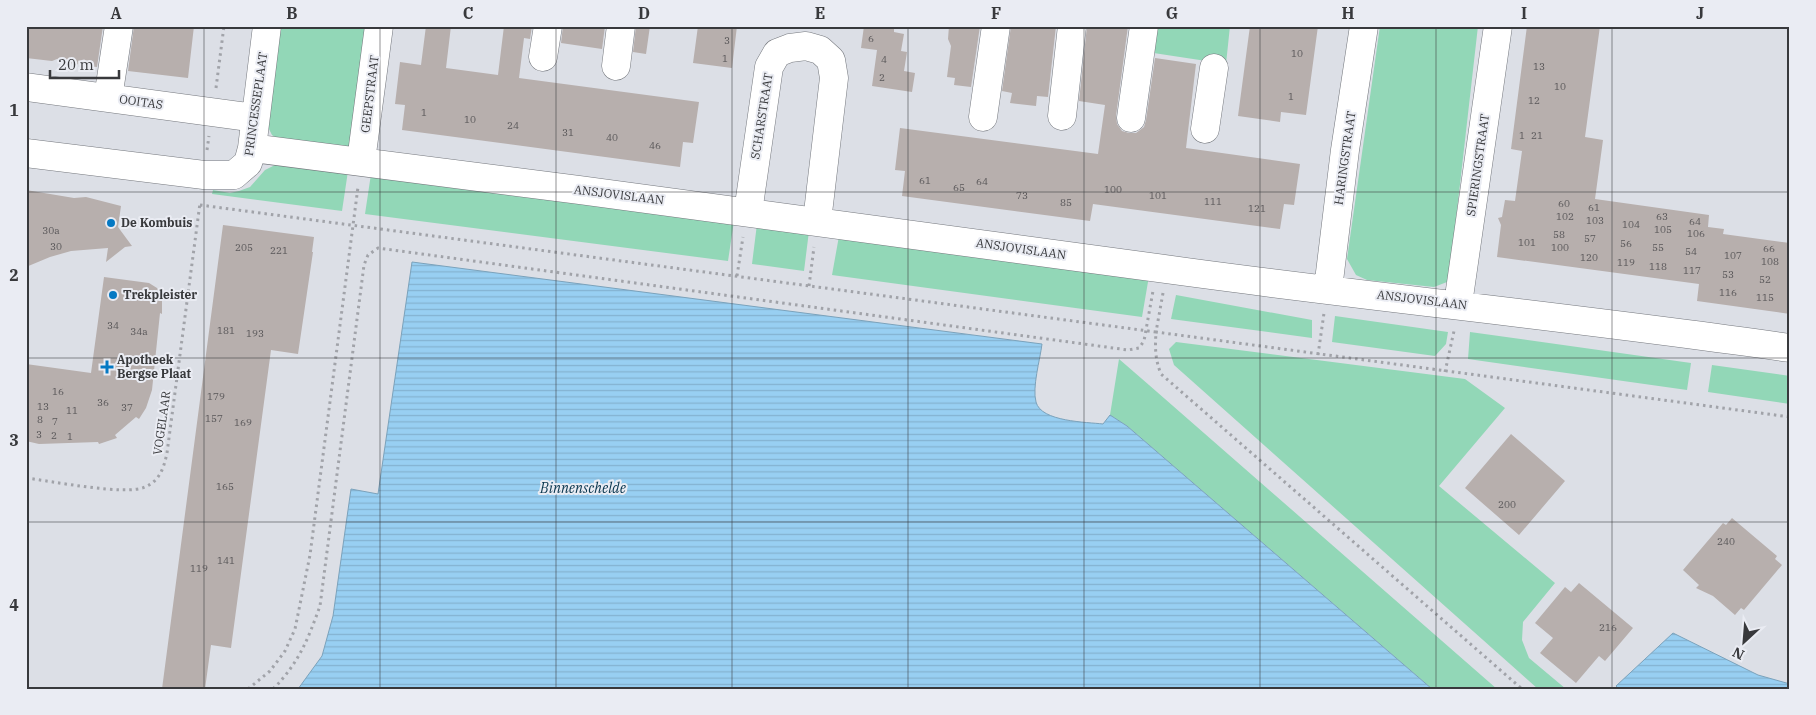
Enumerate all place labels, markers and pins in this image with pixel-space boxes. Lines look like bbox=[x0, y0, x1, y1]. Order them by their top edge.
place label: De Kombuis bbox=[121, 215, 192, 230]
marker: De Kombuis bbox=[105, 217, 117, 229]
place label: Trekpleister bbox=[123, 287, 197, 302]
marker: Trekpleister bbox=[107, 289, 119, 301]
place label: Apotheek Bergse Plaat bbox=[117, 352, 192, 381]
marker: Apotheek Bergse Plaat bbox=[101, 361, 113, 373]

